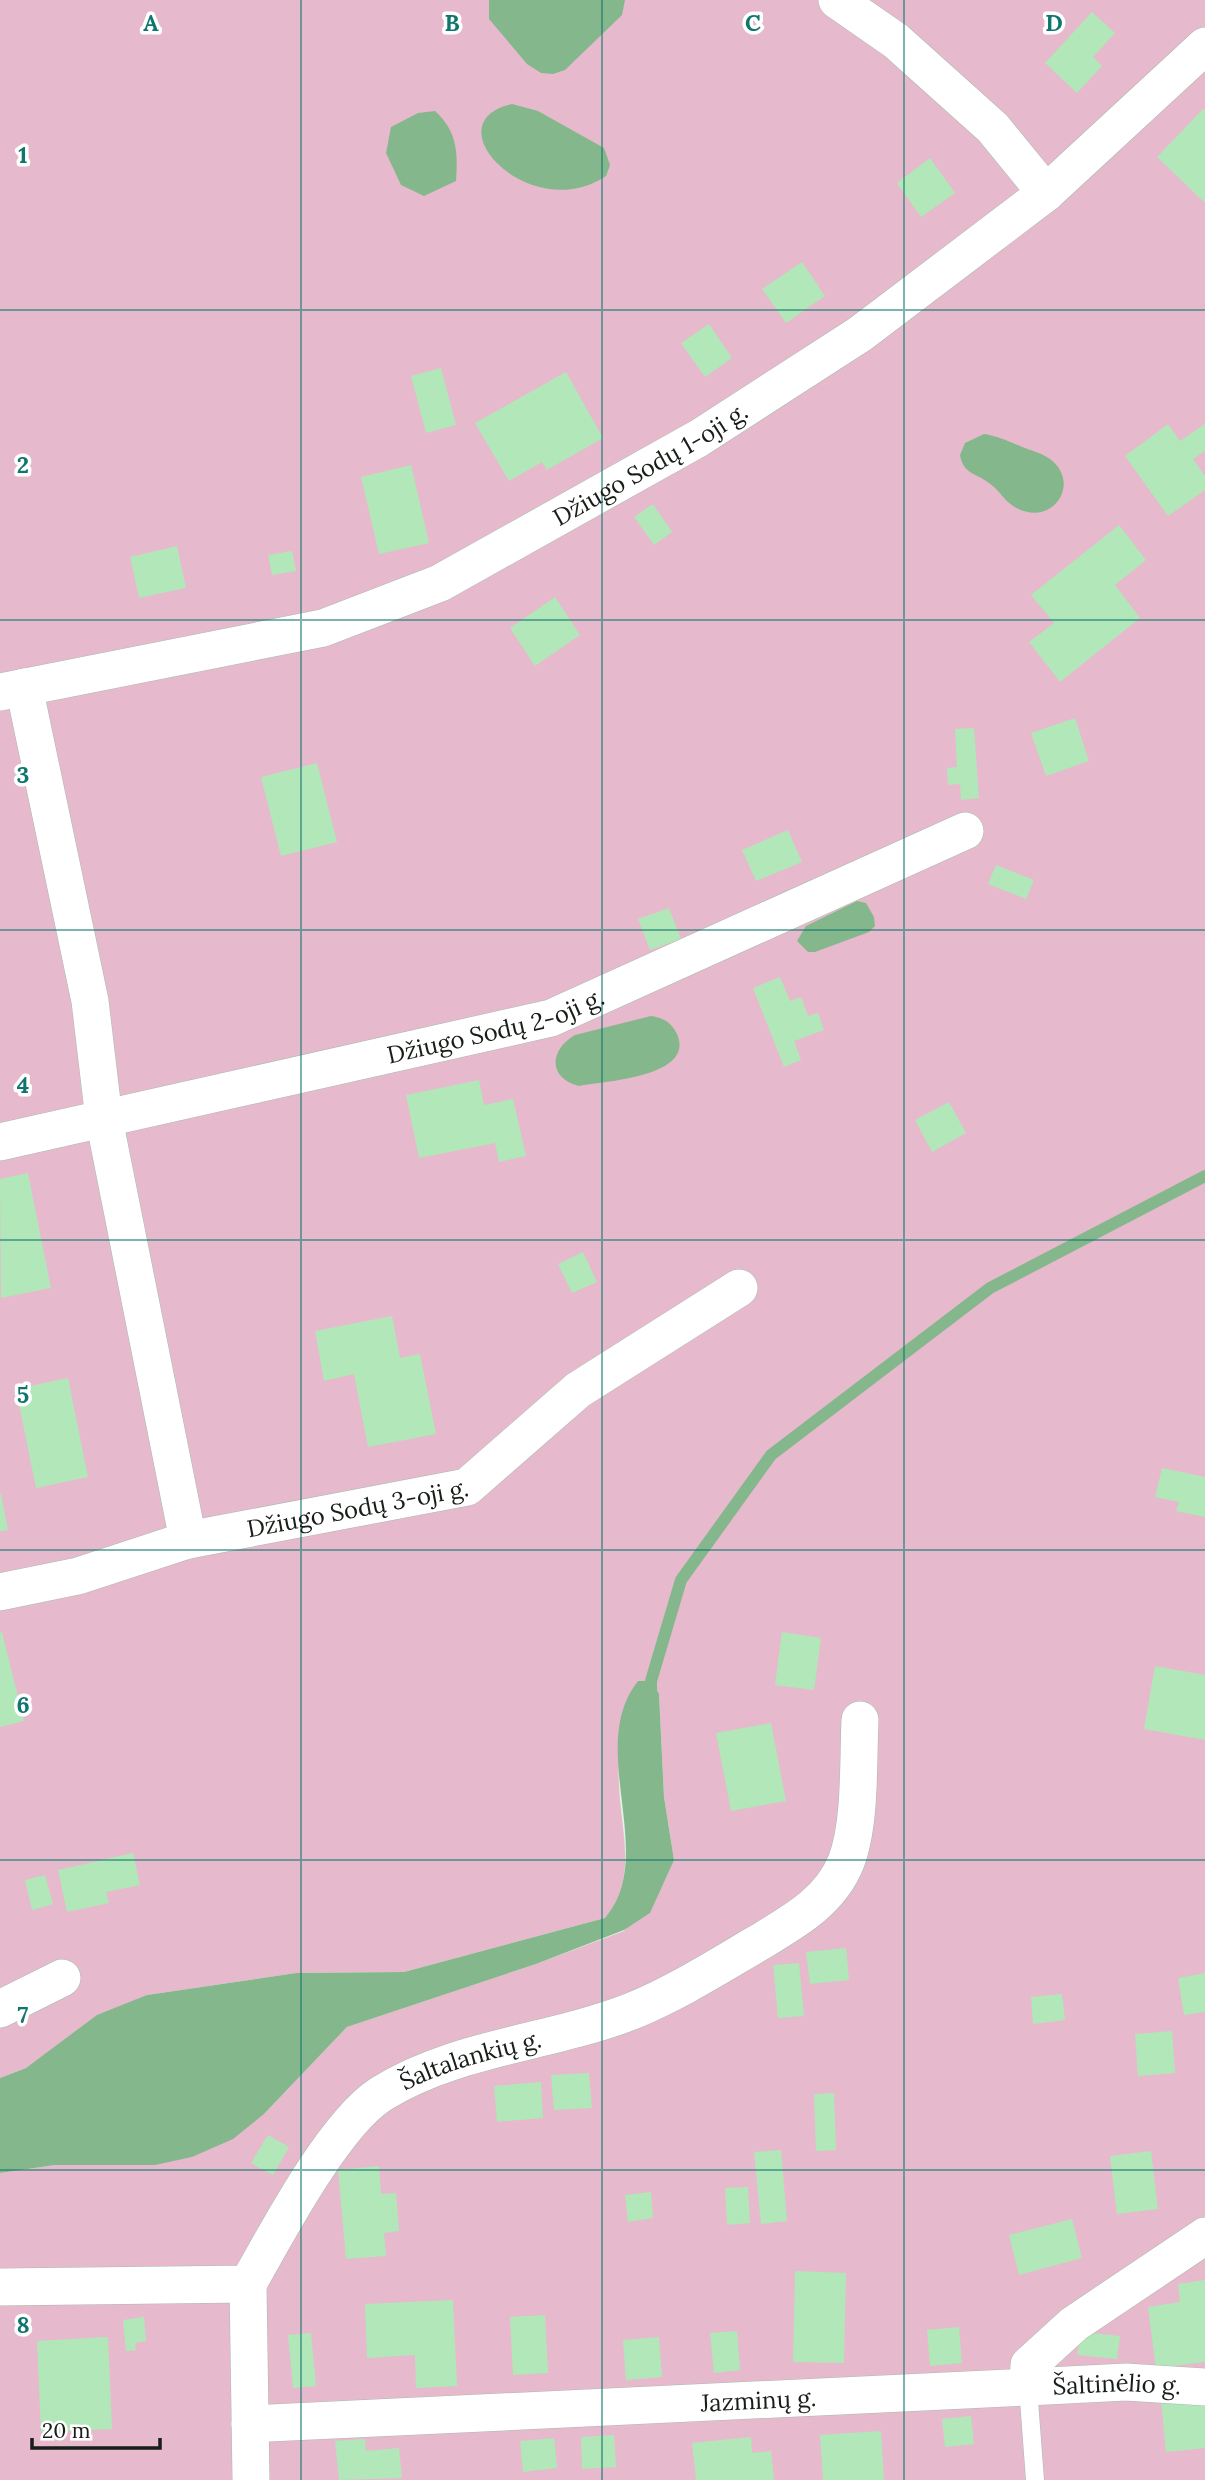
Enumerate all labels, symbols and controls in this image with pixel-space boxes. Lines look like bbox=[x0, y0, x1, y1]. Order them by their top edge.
text: A bbox=[143, 8, 159, 37]
text: B bbox=[444, 8, 460, 37]
text: C bbox=[745, 8, 761, 37]
text: D bbox=[1045, 8, 1063, 37]
text: 1 bbox=[18, 140, 28, 169]
street label: Džiugo Sodų 1-oji g. bbox=[547, 395, 753, 532]
text: 2 bbox=[17, 450, 29, 479]
text: 3 bbox=[17, 760, 29, 789]
street label: Džiugo Sodų 2-oji g. bbox=[384, 981, 609, 1070]
text: 4 bbox=[17, 1070, 29, 1099]
text: 5 bbox=[17, 1380, 29, 1409]
street label: Džiugo Sodų 3-oji g. bbox=[244, 1472, 471, 1544]
text: 6 bbox=[16, 1690, 30, 1719]
text: 7 bbox=[18, 2000, 29, 2029]
street label: Šaltalankių g. bbox=[394, 2023, 544, 2097]
text: 8 bbox=[16, 2310, 30, 2339]
street label: Šaltinėlio g. bbox=[1052, 2366, 1182, 2401]
street label: Jazminų g. bbox=[699, 2382, 817, 2418]
scale bar bbox=[32, 2406, 159, 2450]
text: 20 m bbox=[42, 2417, 91, 2444]

